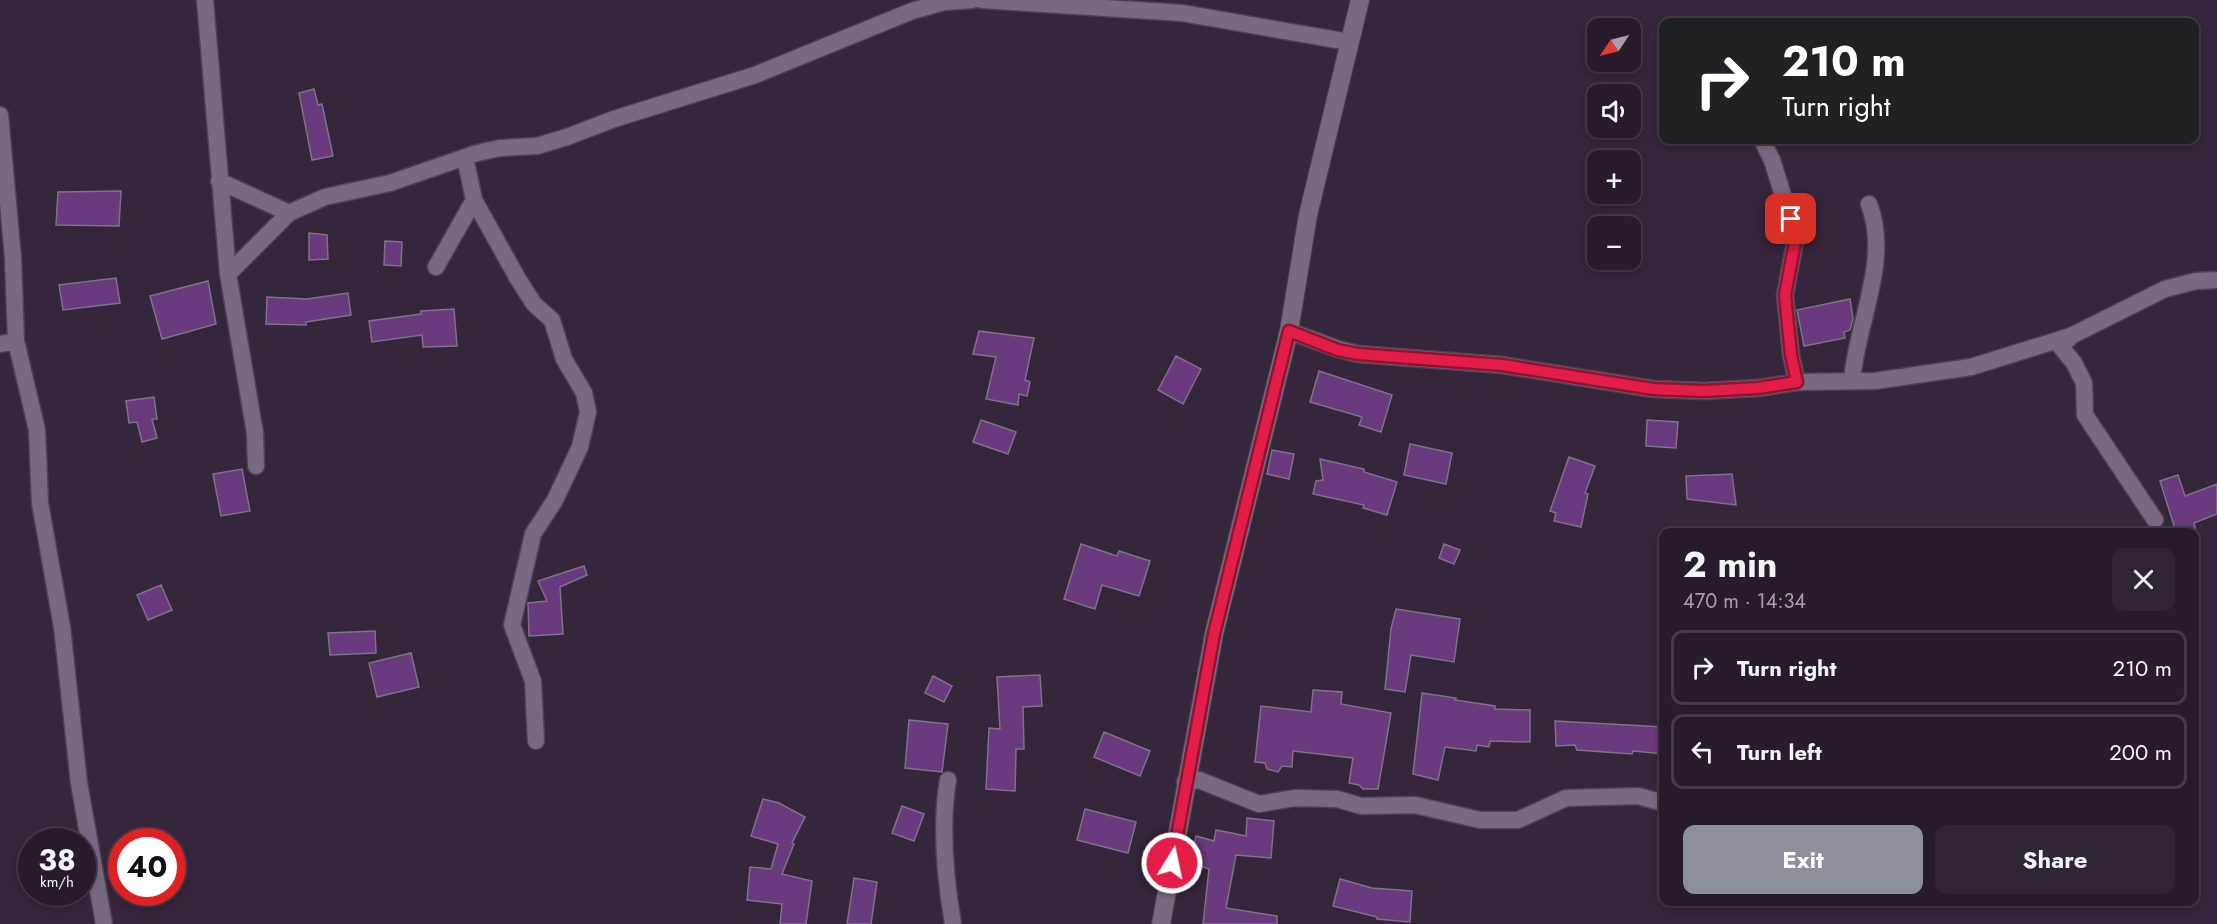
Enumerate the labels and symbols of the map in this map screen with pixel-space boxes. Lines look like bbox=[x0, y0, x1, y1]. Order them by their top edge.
north arrow bbox=[1587, 18, 1641, 72]
pin bbox=[1765, 193, 1816, 244]
speed limit sign: 40 bbox=[108, 828, 186, 906]
position arrow bbox=[1140, 831, 1204, 895]

